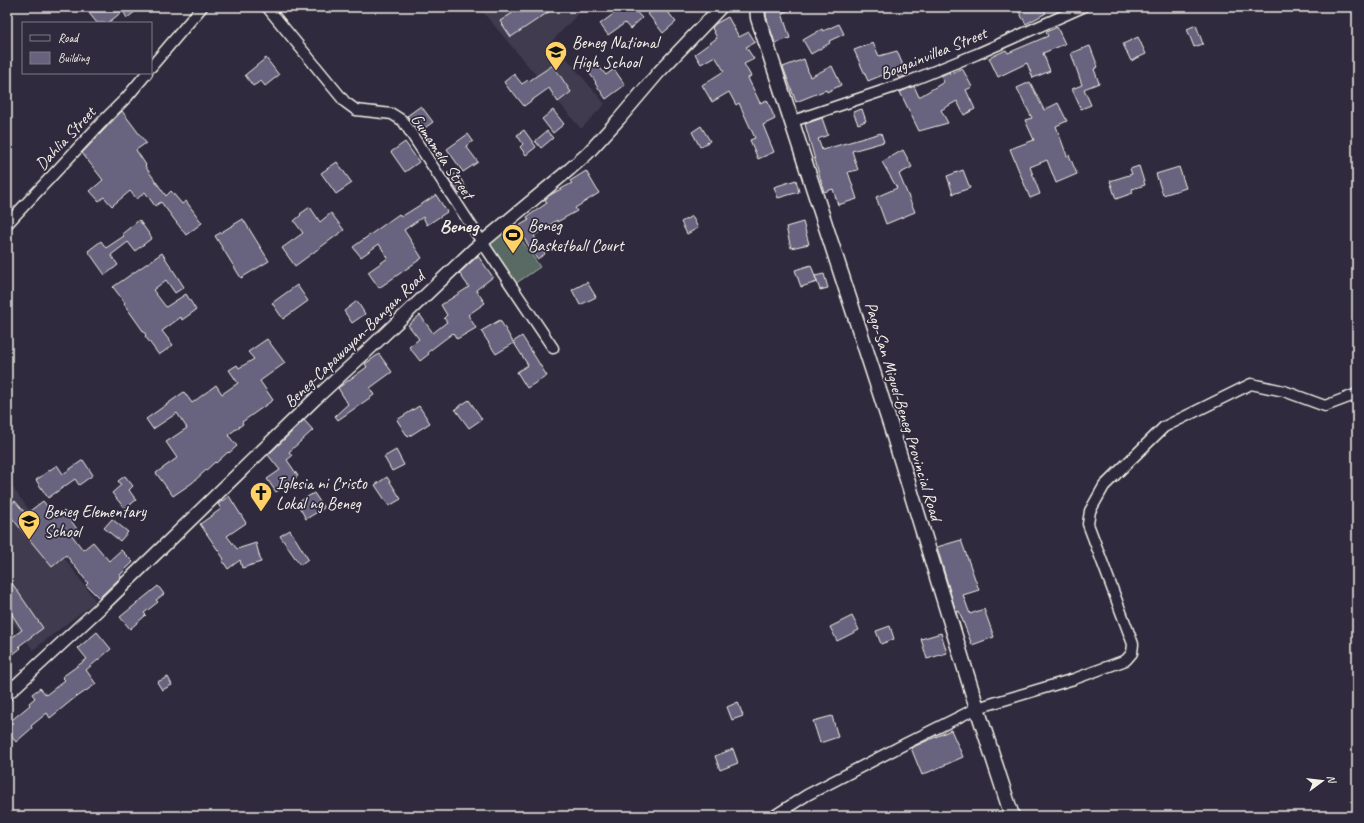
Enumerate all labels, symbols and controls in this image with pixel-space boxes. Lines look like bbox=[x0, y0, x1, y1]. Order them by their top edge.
legend bbox=[22, 22, 152, 74]
street label: Bougainvillea Street bbox=[877, 22, 992, 84]
text: Road bbox=[58, 30, 80, 46]
place label: Beneg National High School bbox=[572, 32, 662, 73]
school or university icon: Beneg National High School bbox=[543, 39, 569, 72]
text: Building bbox=[58, 50, 90, 66]
street label: Dahlia Street bbox=[31, 101, 102, 174]
street label: Gumamela Street bbox=[406, 110, 480, 205]
district label: Beneg bbox=[440, 214, 480, 238]
place label: Beneg Basketball Court bbox=[528, 215, 626, 256]
sports icon: Beneg Basketball Court bbox=[500, 222, 526, 255]
street label: Beneg-Capawayan-Bangan Road bbox=[280, 265, 431, 412]
street label: Pago-San Miguel-Beneg Provincial Road bbox=[860, 299, 948, 526]
place label: Iglesia ni Cristo Lokal ng Beneg bbox=[276, 473, 368, 514]
church icon: Iglesia ni Cristo Lokal ng Beneg bbox=[248, 480, 274, 513]
place label: Beneg Elementary School bbox=[44, 501, 147, 542]
school or university icon: Beneg Elementary School bbox=[16, 508, 42, 541]
north arrow bbox=[1302, 761, 1342, 801]
text: N bbox=[1324, 773, 1340, 786]

